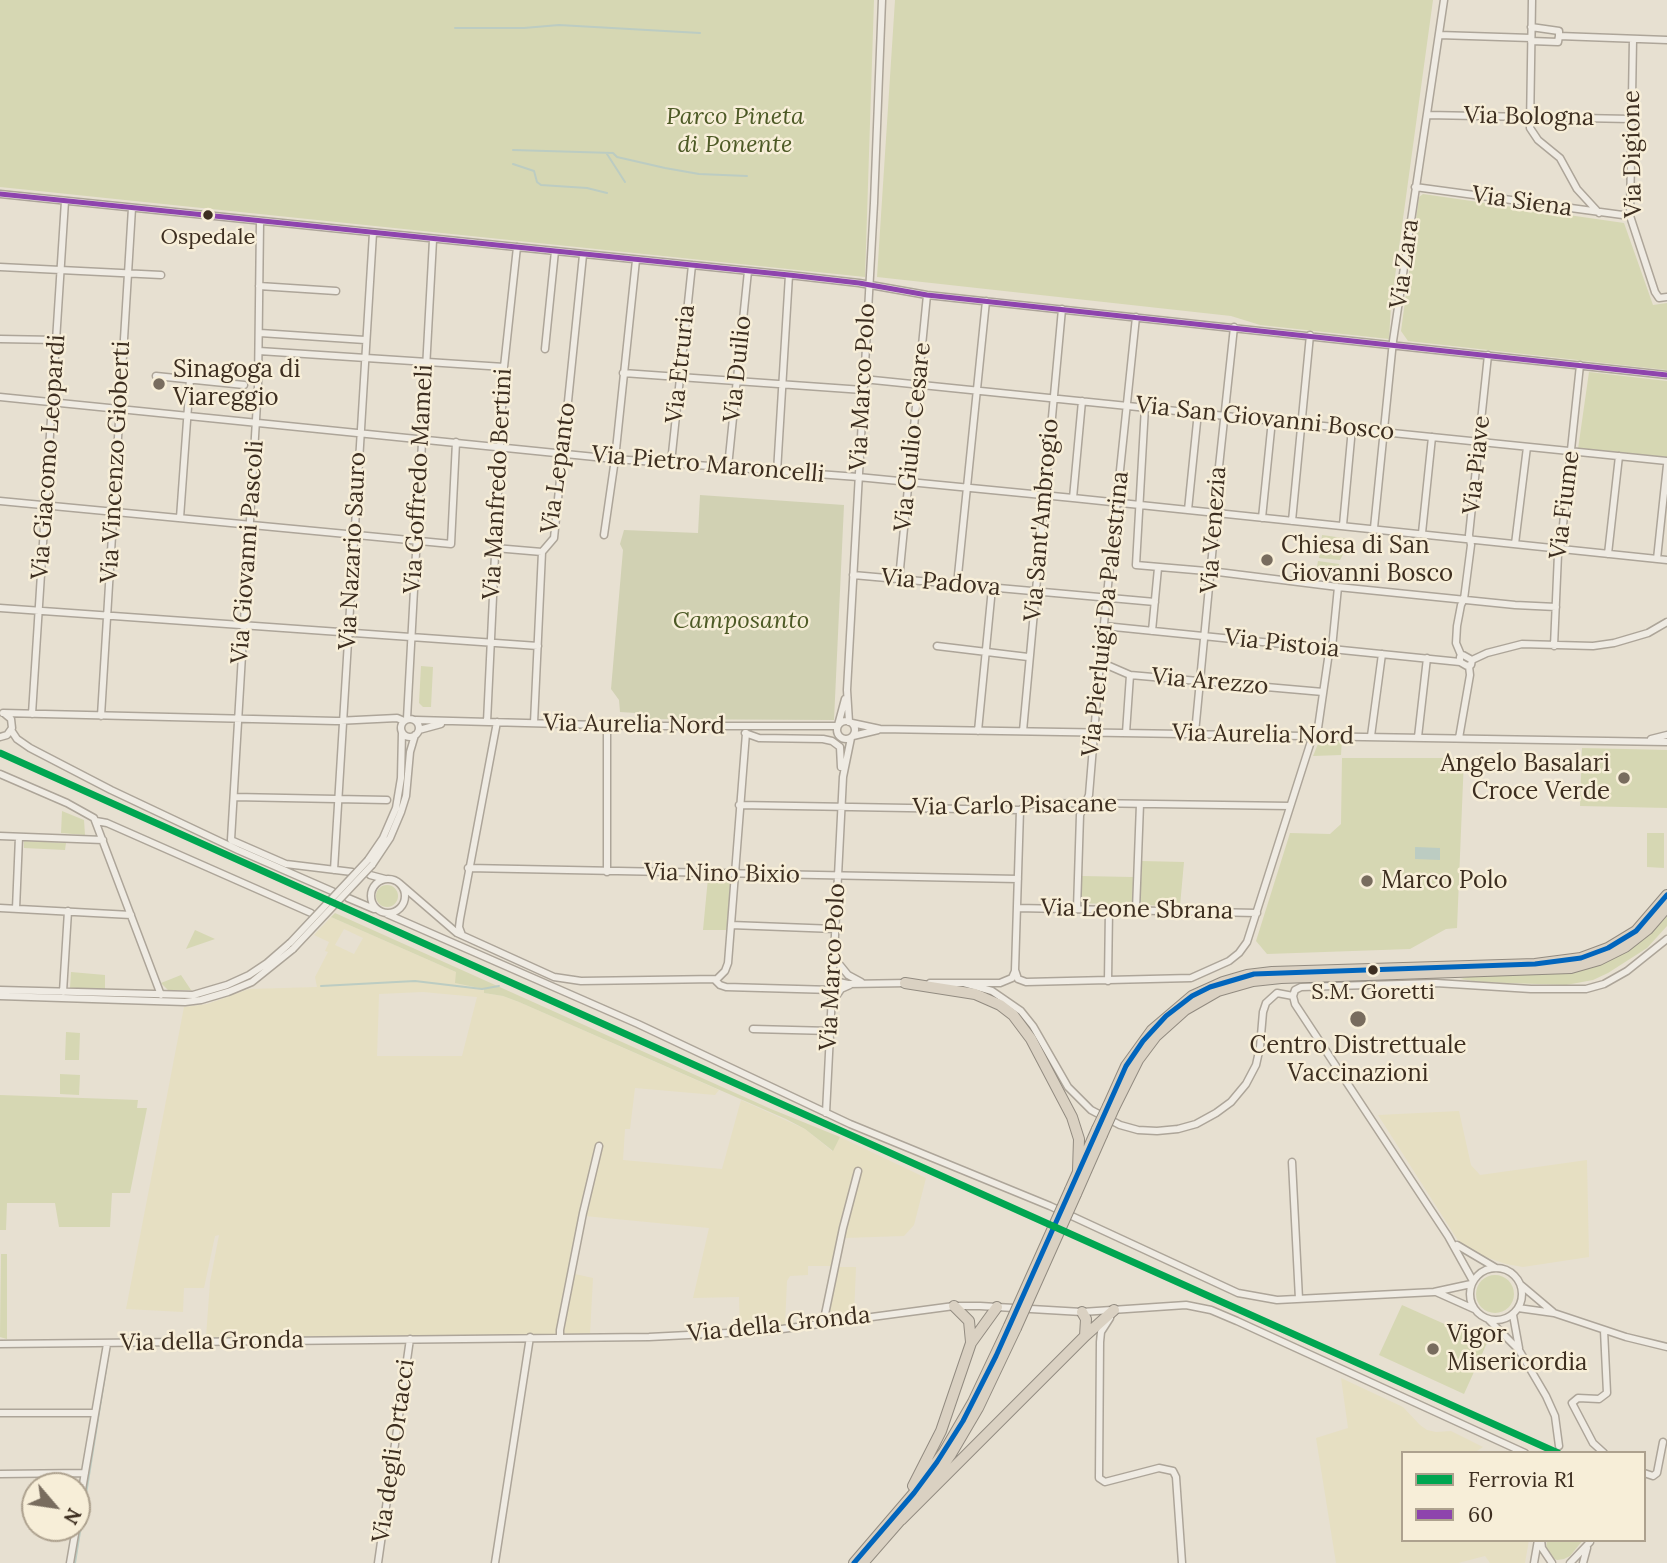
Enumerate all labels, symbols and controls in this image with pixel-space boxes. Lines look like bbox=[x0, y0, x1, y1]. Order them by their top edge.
street label: Via Digione bbox=[1617, 90, 1649, 218]
street label: Via Bologna bbox=[1464, 101, 1594, 133]
park label: Parco Pineta di Ponente bbox=[666, 103, 804, 159]
street label: Via Siena bbox=[1470, 181, 1574, 223]
marker: Ospedale bbox=[201, 208, 215, 222]
street label: Via Zara bbox=[1384, 217, 1426, 311]
place label: Ospedale bbox=[160, 225, 256, 251]
street label: Via Etruria bbox=[660, 303, 702, 425]
street label: Via Marco Polo bbox=[844, 303, 882, 471]
street label: Via Duilio bbox=[718, 314, 758, 424]
street label: Via Giacomo Leopardi bbox=[26, 334, 72, 580]
street label: Via Vincenzo Gioberti bbox=[95, 340, 137, 584]
street label: Via Giulio Cesare bbox=[889, 341, 937, 533]
place label: Sinagoga di Viareggio bbox=[173, 356, 300, 412]
street label: Via Goffredo Mameli bbox=[399, 364, 439, 594]
street label: Via Manfredo Bertini bbox=[478, 368, 518, 600]
marker: Sinagoga di Viareggio bbox=[151, 376, 167, 392]
street label: Via San Giovanni Bosco bbox=[1134, 391, 1396, 447]
street label: Via Lepanto bbox=[536, 401, 582, 535]
street label: Via Piave bbox=[1457, 414, 1497, 516]
street label: Via Sant'Ambrogio bbox=[1019, 417, 1065, 623]
street label: Via Giovanni Pascoli bbox=[226, 439, 270, 665]
street label: Via Pietro Maroncelli bbox=[590, 440, 826, 490]
street label: Via Fiume bbox=[1544, 449, 1586, 561]
street label: Via Nazario Sauro bbox=[333, 451, 373, 651]
street label: Via Venezia bbox=[1195, 465, 1233, 595]
street label: Via Pierluigi Da Palestrina bbox=[1077, 470, 1135, 758]
place label: Chiesa di San Giovanni Bosco bbox=[1281, 532, 1453, 588]
marker: Chiesa di San Giovanni Bosco bbox=[1259, 552, 1275, 568]
street label: Via Padova bbox=[880, 563, 1002, 603]
park label: Camposanto bbox=[673, 607, 809, 635]
street label: Via Pistoia bbox=[1223, 624, 1341, 664]
street label: Via Arezzo bbox=[1150, 663, 1270, 701]
street label: Via Aurelia Nord bbox=[543, 709, 725, 741]
street label: Via Aurelia Nord bbox=[1172, 719, 1354, 751]
place label: Angelo Basalari Croce Verde bbox=[1441, 750, 1610, 806]
marker: Angelo Basalari Croce Verde bbox=[1616, 770, 1632, 786]
street label: Via Carlo Pisacane bbox=[912, 790, 1118, 822]
street label: Via Nino Bixio bbox=[644, 858, 800, 890]
place label: Marco Polo bbox=[1381, 867, 1508, 895]
marker: Marco Polo bbox=[1359, 873, 1375, 889]
street label: Via Marco Polo bbox=[814, 883, 852, 1051]
street label: Via Leone Sbrana bbox=[1040, 894, 1234, 926]
marker: S.M. Goretti bbox=[1366, 963, 1380, 977]
place label: S.M. Goretti bbox=[1311, 980, 1435, 1006]
marker: Centro Distrettuale Vaccinazioni bbox=[1348, 1009, 1368, 1029]
place label: Centro Distrettuale Vaccinazioni bbox=[1249, 1032, 1467, 1088]
street label: Via della Gronda bbox=[686, 1301, 872, 1349]
place label: Vigor Misericordia bbox=[1447, 1321, 1587, 1377]
street label: Via della Gronda bbox=[120, 1326, 304, 1358]
marker: Vigor Misericordia bbox=[1425, 1341, 1441, 1357]
street label: Via degli Ortacci bbox=[367, 1357, 421, 1545]
legend bbox=[1401, 1451, 1646, 1542]
text: Ferrovia R1 bbox=[1468, 1466, 1575, 1493]
north arrow bbox=[21, 1472, 91, 1542]
text: 60 bbox=[1468, 1501, 1493, 1528]
text: N bbox=[59, 1504, 87, 1528]

